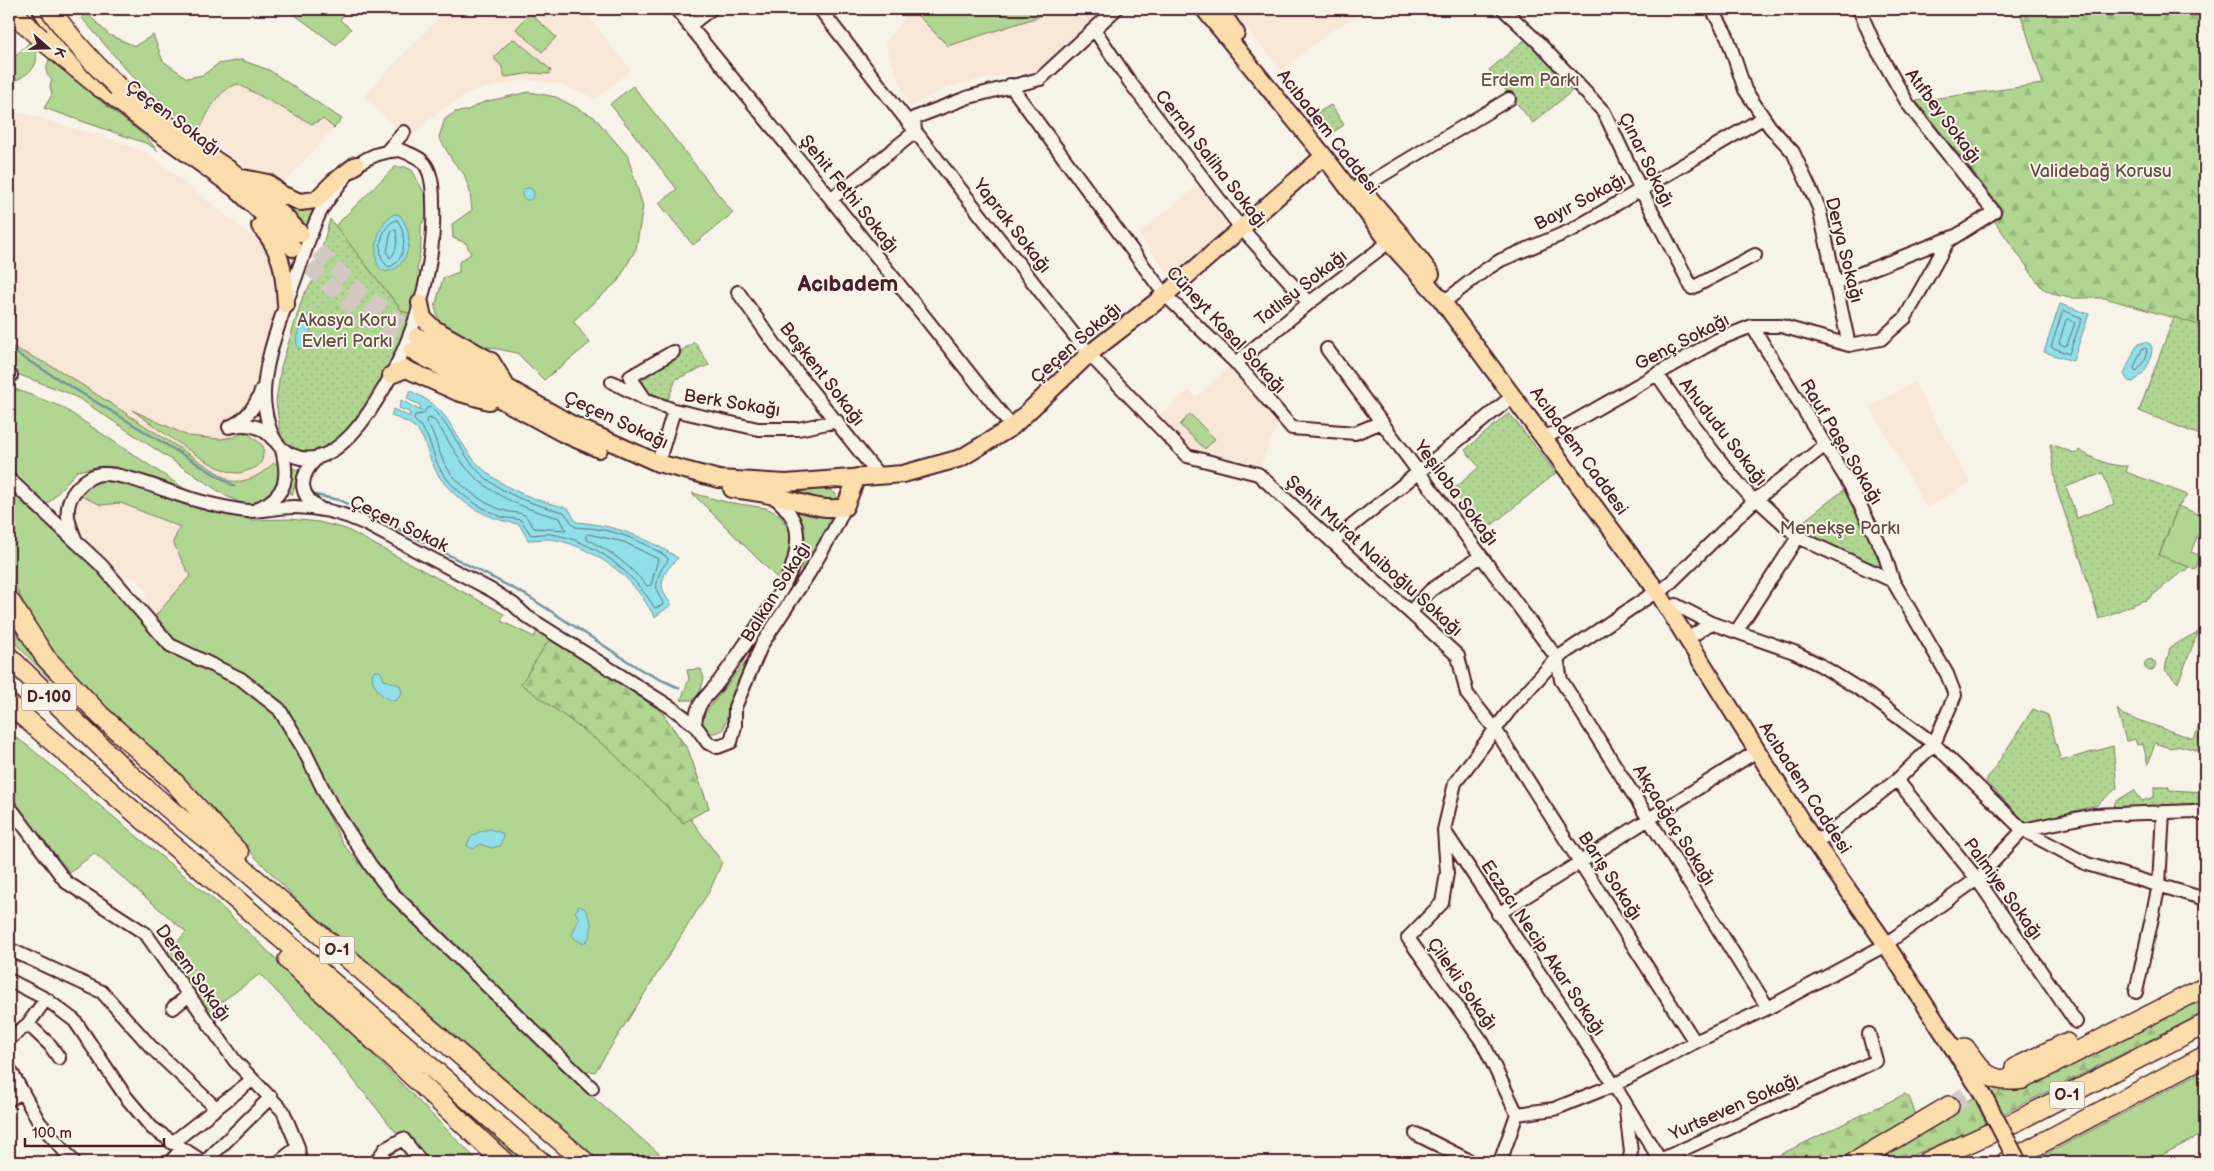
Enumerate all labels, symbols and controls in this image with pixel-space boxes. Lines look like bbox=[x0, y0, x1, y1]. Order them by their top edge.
north arrow bbox=[22, 22, 72, 72]
text: K bbox=[50, 45, 69, 60]
street label: Acıbadem Caddesi bbox=[1273, 65, 1383, 199]
street label: Atıfbey Sokağı bbox=[1901, 65, 1985, 167]
park label: Erdem Parkı bbox=[1480, 70, 1580, 91]
street label: Çeçen Sokağı bbox=[122, 76, 224, 160]
street label: Cerrah Saliha Sokağı bbox=[1151, 86, 1271, 232]
street label: Çınar Sokağı bbox=[1614, 109, 1678, 211]
street label: Şehit Fethi Sokağı bbox=[795, 131, 903, 257]
park label: Validebağ Korusu bbox=[2030, 161, 2172, 182]
street label: Bayır Sokağı bbox=[1531, 169, 1629, 235]
street label: Yaprak Sokağı bbox=[968, 174, 1055, 277]
street label: Derya Sokağı bbox=[1821, 195, 1867, 305]
street label: Tatlısu Sokağı bbox=[1251, 246, 1351, 330]
street label: Cüneyt Kosal Sokağı bbox=[1162, 262, 1290, 398]
district label: Acıbadem bbox=[797, 271, 898, 298]
street label: Çeçen Sokağı bbox=[1027, 298, 1125, 388]
street label: Genç Sokağı bbox=[1631, 309, 1733, 375]
park label: Akasya Koru Evleri Parkı bbox=[297, 310, 397, 352]
street label: Başkent Sokağı bbox=[775, 318, 869, 430]
street label: Ahududu Sokağı bbox=[1675, 374, 1771, 490]
street label: Rauf Paşa Sokağı bbox=[1795, 376, 1887, 508]
street label: Acıbadem Caddesi bbox=[1526, 383, 1632, 519]
street label: Berk Sokağı bbox=[682, 385, 782, 421]
street label: Çeçen Sokağı bbox=[560, 387, 672, 453]
street label: Yeşiloba Sokağı bbox=[1409, 435, 1502, 550]
street label: Şehit Murat Naiboğlu Sokağı bbox=[1281, 471, 1467, 641]
street label: Çeçen Sokak bbox=[346, 491, 452, 557]
park label: Menekşe Parkı bbox=[1780, 518, 1900, 539]
street label: Balkan Sokağı bbox=[737, 538, 815, 646]
road number: D-100 bbox=[22, 684, 76, 710]
street label: Acıbadem Caddesi bbox=[1755, 718, 1855, 858]
street label: Akçaağaç Sokağı bbox=[1628, 761, 1720, 889]
street label: Barış Sokağı bbox=[1574, 828, 1646, 924]
street label: Palmiye Sokağı bbox=[1959, 834, 2047, 944]
street label: Eczacı Necip Akar Sokağı bbox=[1476, 856, 1610, 1040]
street label: Derem Sokağı bbox=[151, 921, 235, 1025]
street label: Çilekli Sokağı bbox=[1423, 934, 1501, 1034]
road number: O-1 bbox=[320, 936, 354, 964]
street label: Yurtseven Sokağı bbox=[1665, 1069, 1802, 1145]
road number: O-1 bbox=[2050, 1082, 2084, 1108]
scale bar bbox=[25, 1116, 164, 1148]
text: 100 m bbox=[32, 1124, 72, 1143]

